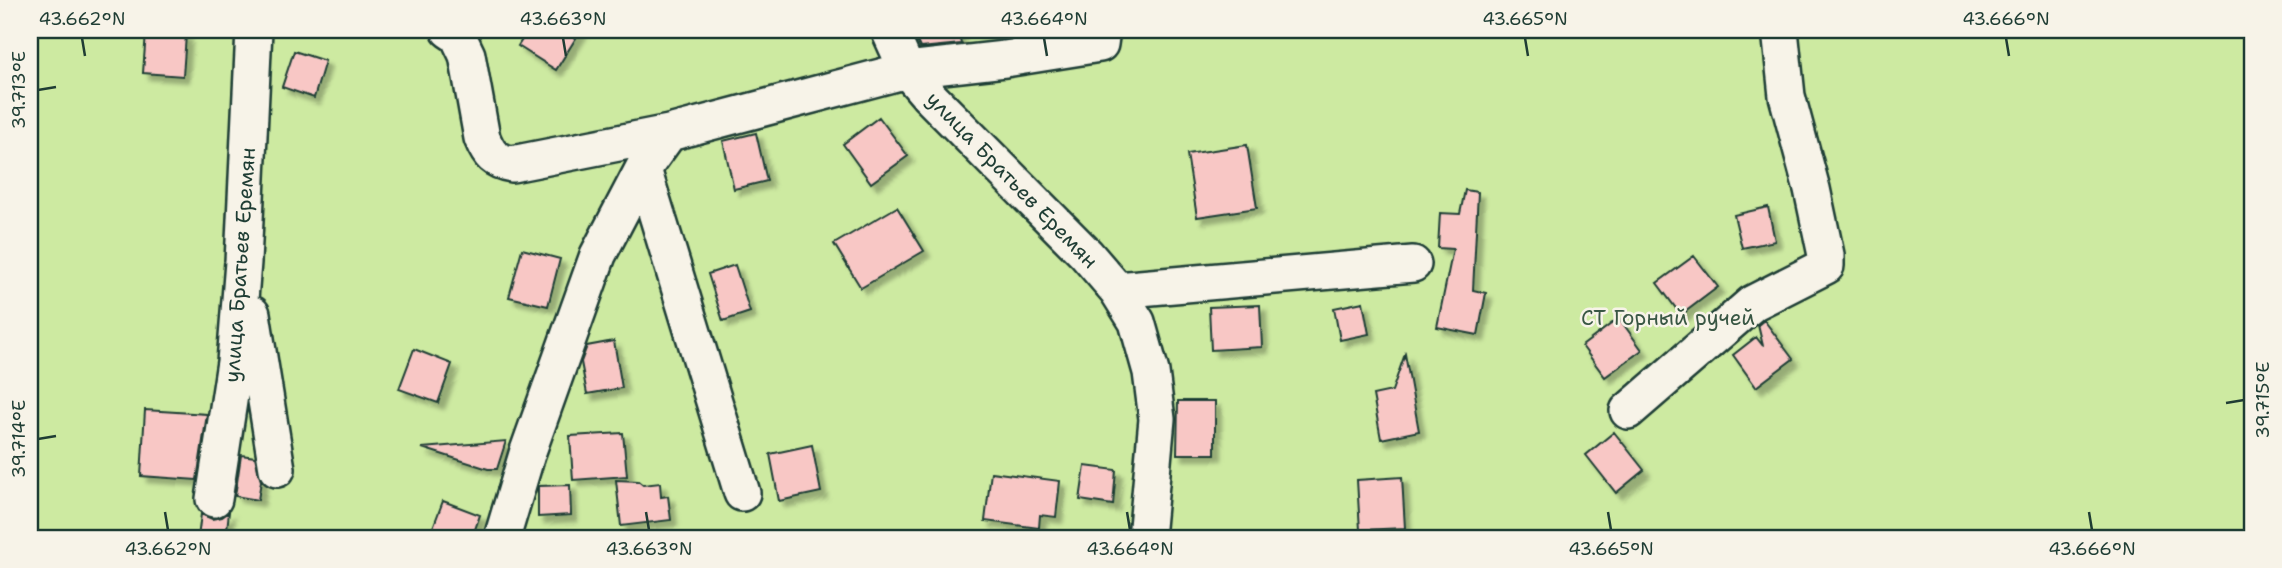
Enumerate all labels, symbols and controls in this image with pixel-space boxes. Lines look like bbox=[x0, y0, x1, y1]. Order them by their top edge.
text: 43.662°N bbox=[39, 7, 125, 31]
text: 43.663°N bbox=[520, 7, 606, 31]
text: 43.664°N bbox=[1000, 7, 1088, 31]
text: 43.665°N bbox=[1482, 7, 1568, 31]
text: 43.666°N bbox=[1962, 7, 2050, 31]
text: 39.713°E bbox=[7, 51, 31, 129]
street label: улица Братьев Еремян bbox=[920, 85, 1104, 275]
street label: улица Братьев Еремян bbox=[218, 146, 262, 384]
park label: СТ Горный ручей bbox=[1581, 304, 1755, 332]
text: 39.715°E bbox=[2251, 361, 2275, 439]
text: 39.714°E bbox=[7, 400, 31, 478]
text: 43.662°N bbox=[125, 537, 211, 561]
text: 43.663°N bbox=[606, 537, 692, 561]
text: 43.664°N bbox=[1086, 537, 1174, 561]
text: 43.665°N bbox=[1568, 537, 1654, 561]
text: 43.666°N bbox=[2048, 537, 2136, 561]

